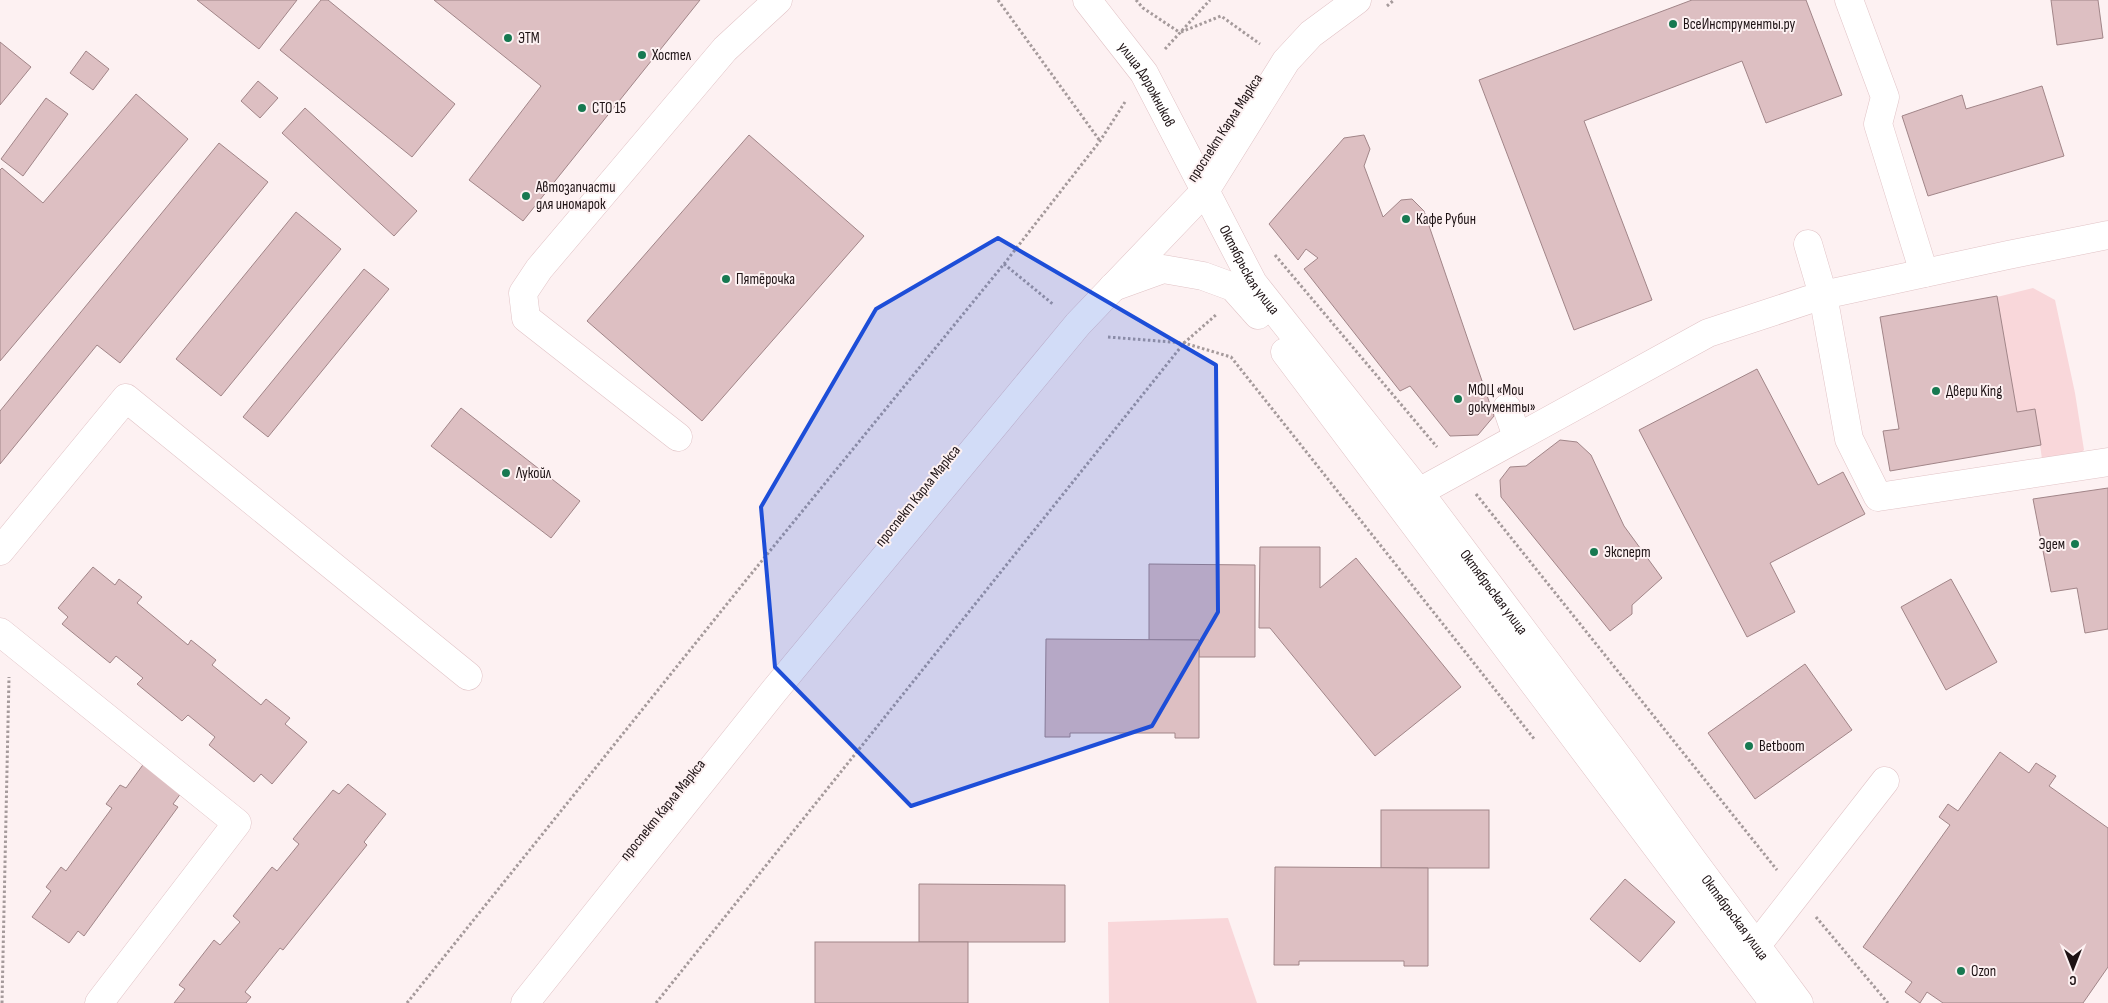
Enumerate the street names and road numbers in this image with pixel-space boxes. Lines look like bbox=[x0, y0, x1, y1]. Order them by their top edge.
street label: улица Дорожников bbox=[1114, 38, 1180, 130]
street label: проспект Карла Маркса bbox=[1183, 70, 1267, 186]
street label: Октябрьская улица bbox=[1215, 222, 1284, 319]
street label: проспект Карла Маркса bbox=[871, 441, 965, 551]
street label: Октябрьская улица bbox=[1456, 545, 1532, 638]
street label: проспект Карла Маркса bbox=[616, 755, 710, 865]
street label: Октябрьская улица bbox=[1697, 871, 1773, 964]

